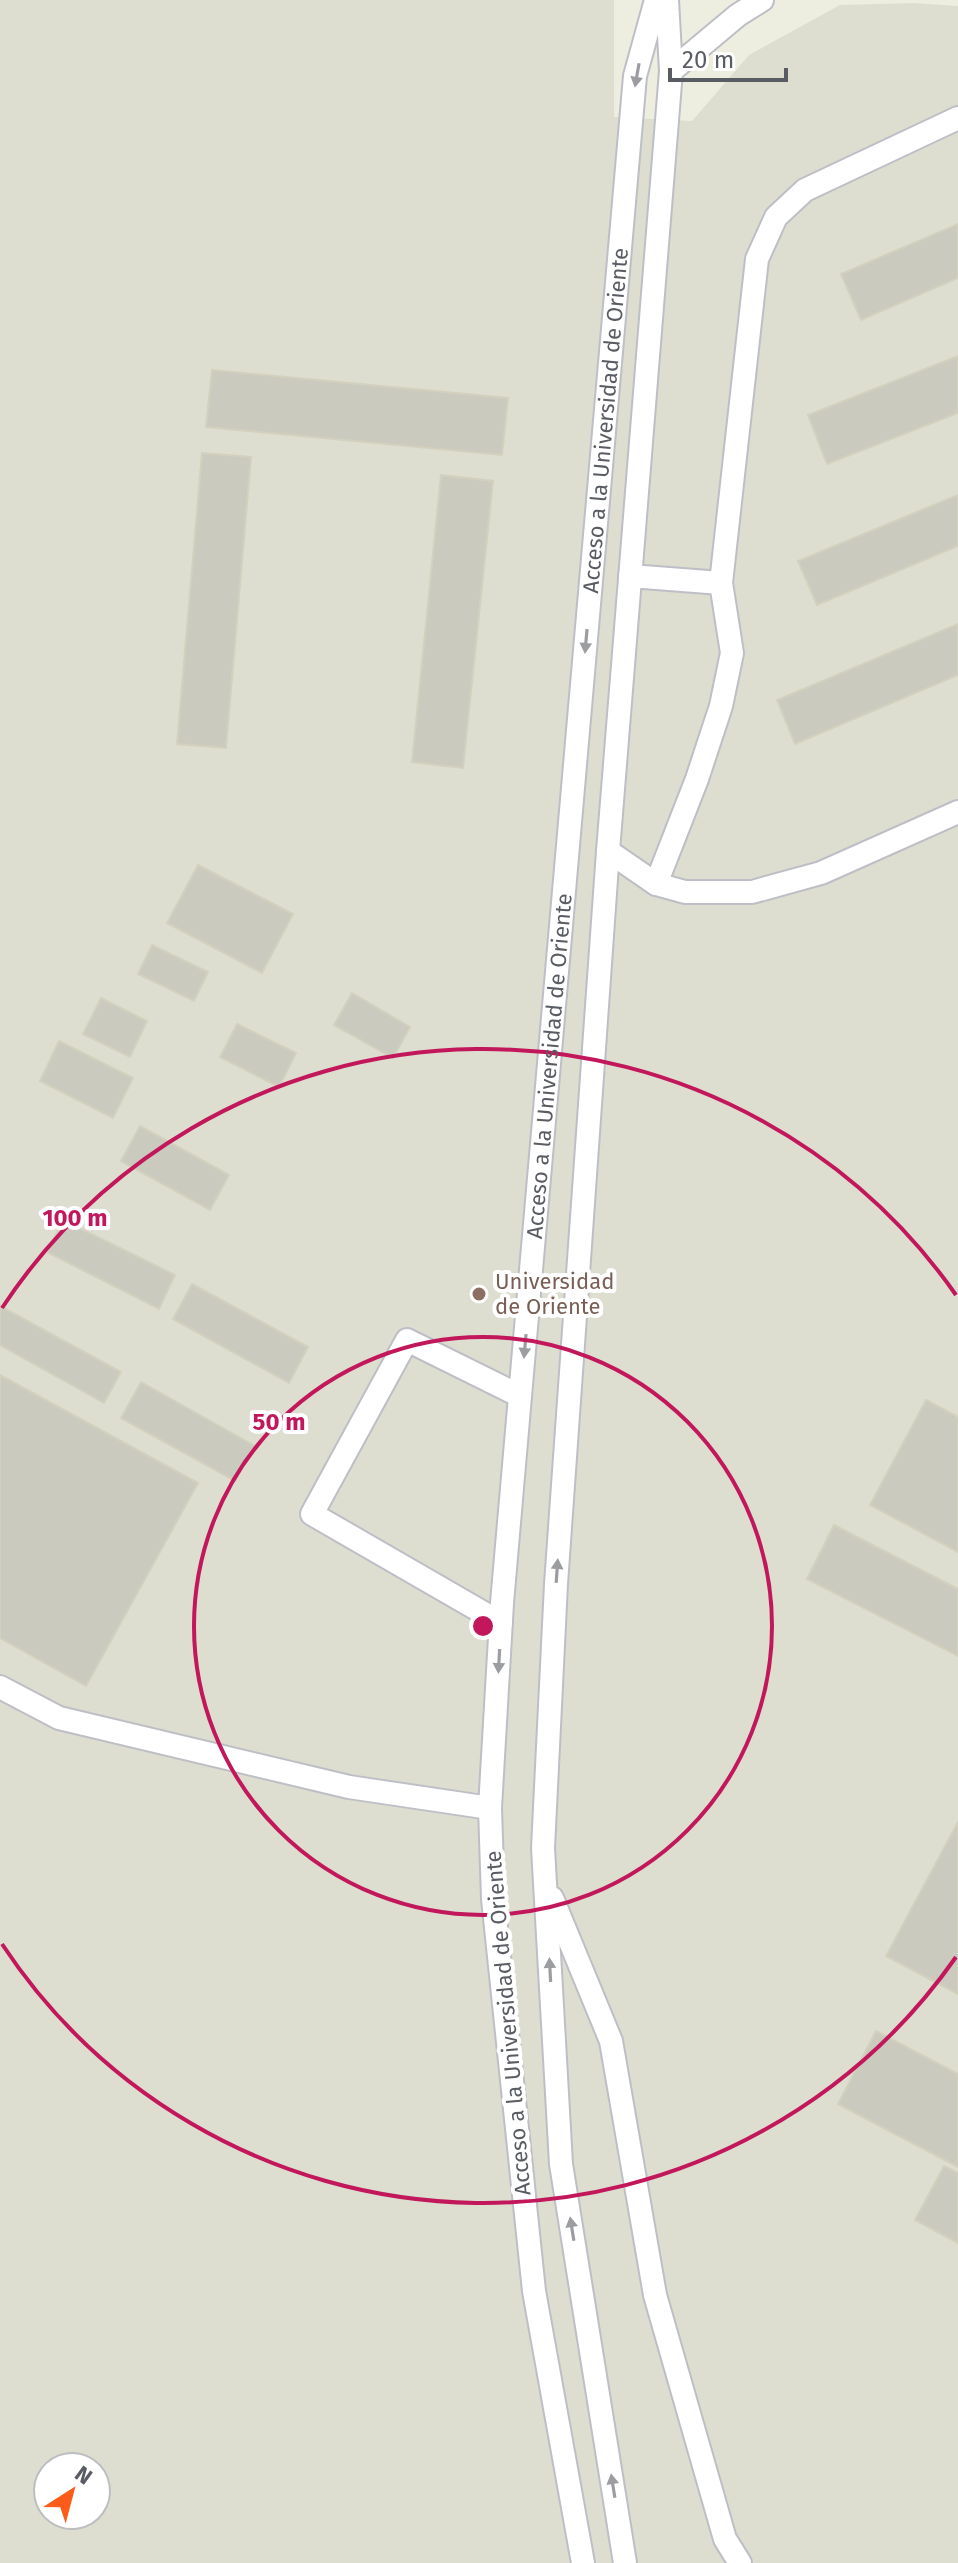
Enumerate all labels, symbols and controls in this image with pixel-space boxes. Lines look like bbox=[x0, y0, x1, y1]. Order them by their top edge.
scale bar bbox=[670, 32, 786, 82]
text: 20 m bbox=[682, 46, 734, 74]
one-way arrow bbox=[630, 63, 642, 88]
street label: Acceso a la Universidad de Oriente bbox=[577, 247, 633, 594]
one-way arrow bbox=[579, 629, 592, 654]
street label: Acceso a la Universidad de Oriente bbox=[520, 892, 577, 1240]
text: 100 m bbox=[42, 1204, 108, 1232]
place label: Universidad de Oriente bbox=[495, 1268, 614, 1320]
marker: Universidad de Oriente bbox=[470, 1285, 488, 1303]
one-way arrow bbox=[518, 1334, 531, 1359]
text: 50 m bbox=[253, 1408, 305, 1436]
one-way arrow bbox=[551, 1558, 564, 1583]
centre of rings bbox=[469, 1612, 497, 1640]
one-way arrow bbox=[492, 1649, 505, 1674]
street label: Acceso a la Universidad de Oriente bbox=[479, 1849, 537, 2197]
one-way arrow bbox=[543, 1957, 556, 1982]
one-way arrow bbox=[565, 2216, 578, 2241]
north arrow bbox=[32, 2451, 112, 2531]
text: N bbox=[70, 2460, 97, 2490]
one-way arrow bbox=[606, 2473, 619, 2498]

